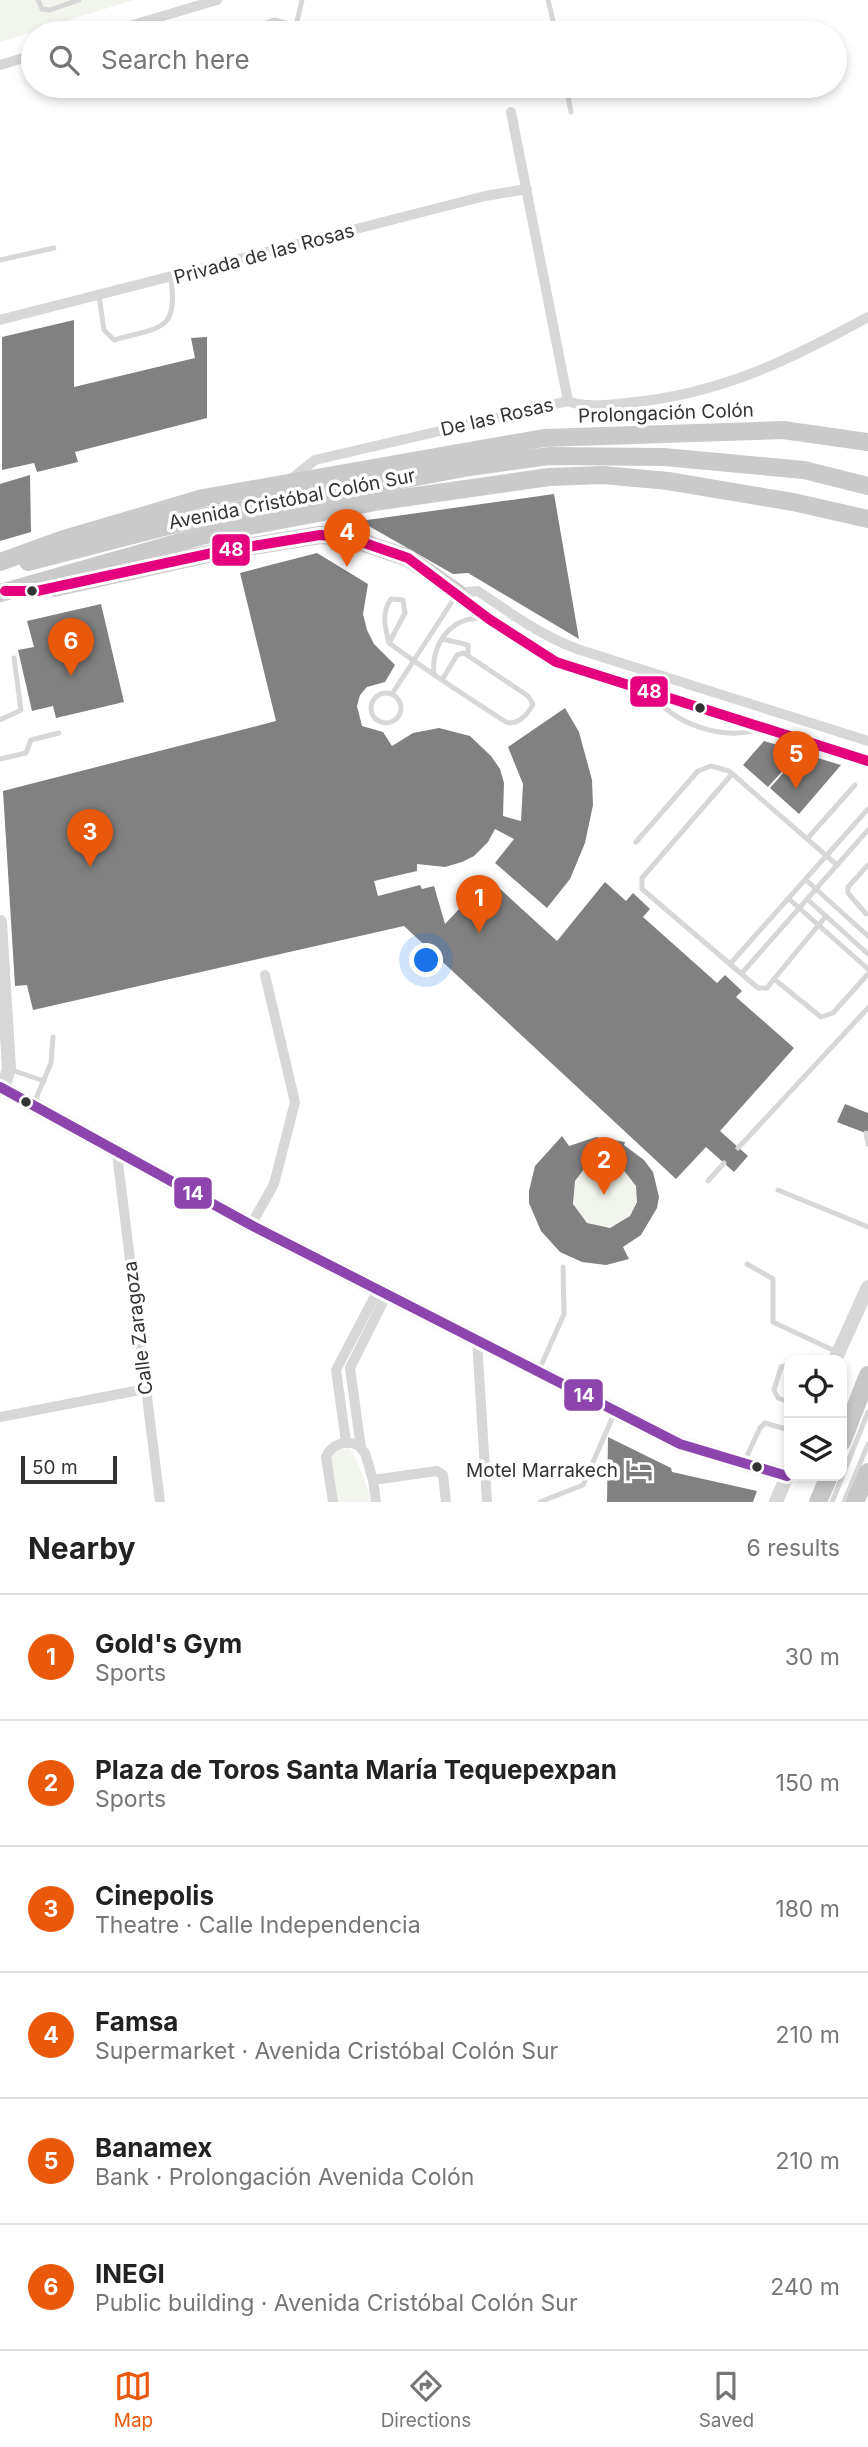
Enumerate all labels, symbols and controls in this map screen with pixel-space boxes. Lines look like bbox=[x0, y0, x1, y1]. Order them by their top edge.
search box bbox=[21, 21, 847, 98]
icon: search bbox=[45, 41, 83, 79]
text: Search here bbox=[101, 44, 250, 75]
street label: Privada de las Rosas bbox=[171, 219, 357, 289]
street label: De las Rosas bbox=[438, 393, 556, 441]
street label: Prolongación Colón bbox=[578, 398, 754, 428]
street label: Avenida Cristóbal Colón Sur bbox=[167, 464, 417, 534]
pin: 4 bbox=[324, 509, 370, 567]
line badge: 48 bbox=[211, 533, 251, 567]
text: 48 bbox=[218, 538, 244, 561]
unlabelled marker bbox=[25, 584, 39, 598]
pin: 6 bbox=[48, 618, 94, 676]
line badge: 48 bbox=[629, 675, 669, 708]
text: 48 bbox=[636, 680, 662, 703]
unlabelled marker bbox=[693, 701, 707, 715]
pin: 5 bbox=[773, 731, 819, 789]
pin: 3 bbox=[67, 809, 113, 867]
pin: 1 bbox=[456, 875, 502, 933]
your location bbox=[409, 943, 443, 977]
unlabelled marker bbox=[19, 1095, 33, 1109]
pin: 2 bbox=[581, 1137, 627, 1195]
line badge: 14 bbox=[173, 1176, 213, 1210]
text: 14 bbox=[182, 1182, 204, 1205]
street label: Calle Zaragoza bbox=[118, 1260, 158, 1396]
map controls bbox=[784, 1355, 847, 1481]
button: locate bbox=[784, 1355, 847, 1418]
line badge: 14 bbox=[563, 1378, 604, 1412]
text: 14 bbox=[573, 1384, 595, 1407]
button: layers bbox=[784, 1418, 847, 1481]
scale bar bbox=[21, 1453, 117, 1485]
hotel icon: Motel Marrakech bbox=[624, 1455, 654, 1485]
text: 50 m bbox=[32, 1456, 78, 1479]
place label: Motel Marrakech bbox=[466, 1459, 618, 1482]
unlabelled marker bbox=[750, 1460, 764, 1474]
text: Nearby bbox=[28, 1530, 136, 1566]
text: 6 results bbox=[746, 1534, 840, 1562]
text: Gold's Gym bbox=[95, 1628, 242, 1659]
text: 1 bbox=[46, 1643, 56, 1671]
text: 30 m bbox=[785, 1643, 840, 1671]
text: Sports bbox=[95, 1659, 166, 1687]
text: Plaza de Toros Santa María Tequepexpan bbox=[95, 1754, 617, 1785]
text: 2 bbox=[44, 1769, 58, 1797]
text: 150 m bbox=[776, 1769, 840, 1797]
text: Sports bbox=[95, 1785, 166, 1813]
text: Cinepolis bbox=[95, 1880, 214, 1911]
text: 3 bbox=[44, 1895, 58, 1923]
text: 180 m bbox=[775, 1895, 840, 1923]
text: Theatre · Calle Independencia bbox=[95, 1911, 421, 1939]
text: Famsa bbox=[95, 2006, 178, 2037]
text: 4 bbox=[43, 2021, 59, 2049]
text: 210 m bbox=[775, 2021, 840, 2049]
text: Supermarket · Avenida Cristóbal Colón Sur bbox=[95, 2037, 558, 2065]
text: Banamex bbox=[95, 2132, 212, 2163]
text: 5 bbox=[44, 2147, 58, 2175]
text: 210 m bbox=[775, 2147, 840, 2175]
text: Bank · Prolongación Avenida Colón bbox=[95, 2163, 474, 2191]
text: INEGI bbox=[95, 2258, 165, 2289]
text: 6 bbox=[44, 2273, 58, 2301]
text: 240 m bbox=[770, 2273, 840, 2301]
text: Public building · Avenida Cristóbal Colón Sur bbox=[95, 2289, 578, 2317]
tab: Map bbox=[114, 2367, 153, 2432]
tab: Directions bbox=[381, 2367, 471, 2432]
tab: Saved bbox=[699, 2367, 754, 2432]

